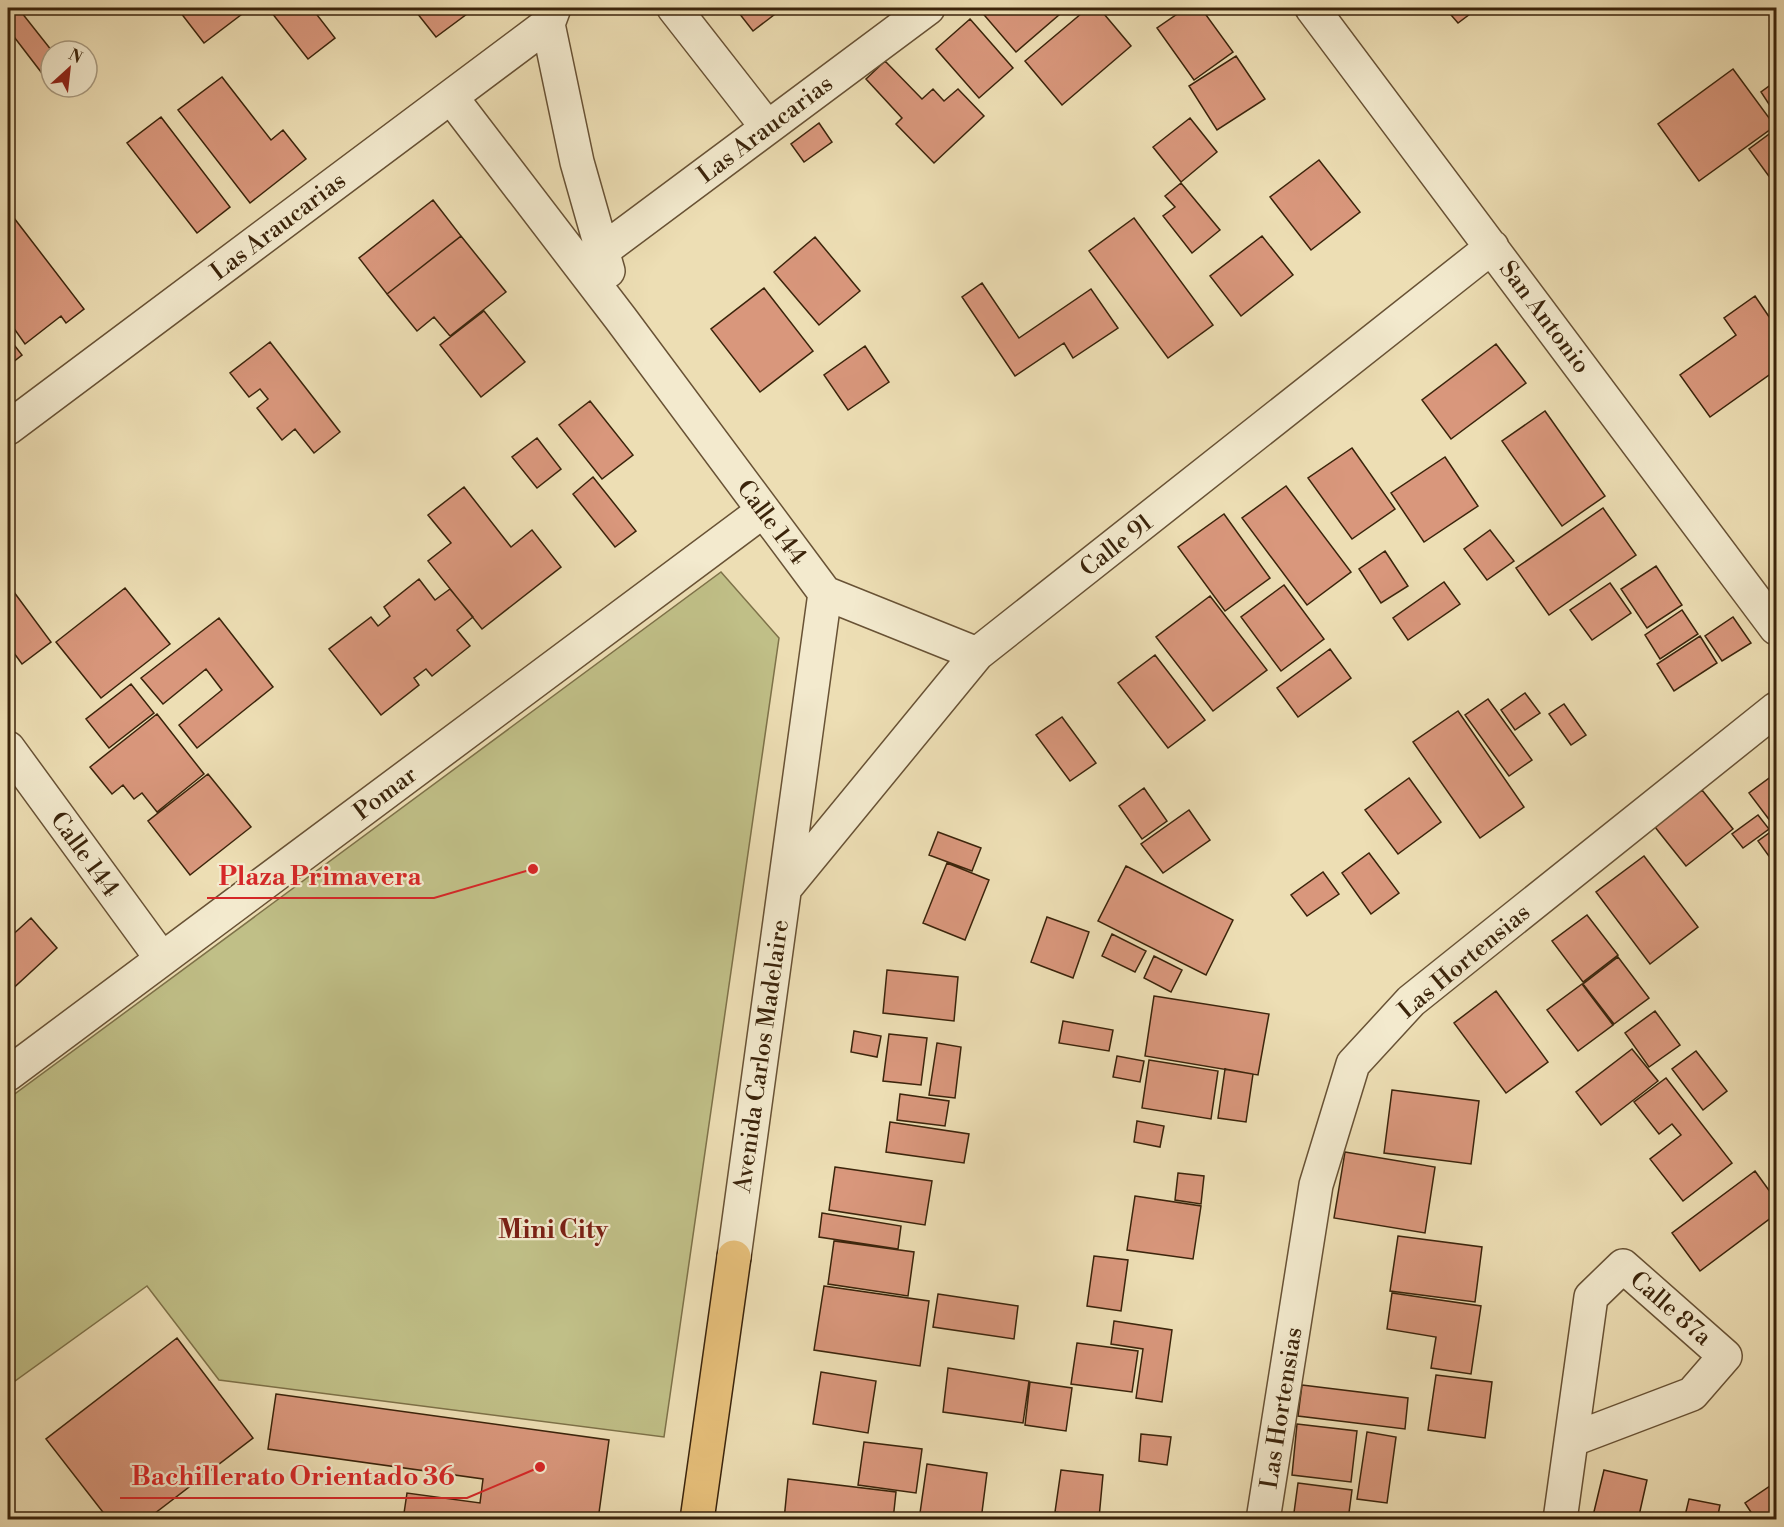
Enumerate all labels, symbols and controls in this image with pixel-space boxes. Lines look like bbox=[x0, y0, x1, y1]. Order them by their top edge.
north arrow bbox=[39, 39, 99, 99]
text: N bbox=[65, 45, 86, 68]
street label: Las Araucarias bbox=[692, 69, 839, 190]
street label: Las Araucarias bbox=[205, 166, 352, 287]
street label: San Antonio bbox=[1492, 255, 1596, 380]
street label: Calle 144 bbox=[730, 474, 813, 571]
street label: Calle 91 bbox=[1074, 508, 1159, 583]
street label: Pomar bbox=[348, 760, 423, 827]
street label: Calle 144 bbox=[43, 806, 125, 903]
callout: Plaza Primavera bbox=[207, 854, 434, 898]
text: Plaza Primavera bbox=[218, 861, 422, 893]
street label: Las Hortensias bbox=[1393, 898, 1537, 1026]
street label: Avenida Carlos Madelaire bbox=[728, 918, 796, 1195]
district label: Mini City bbox=[498, 1214, 609, 1246]
street label: Calle 87a bbox=[1623, 1265, 1718, 1353]
street label: Las Hortensias bbox=[1254, 1325, 1310, 1491]
callout: Bachillerato Orientado 36 bbox=[120, 1454, 467, 1498]
text: Bachillerato Orientado 36 bbox=[131, 1461, 455, 1493]

